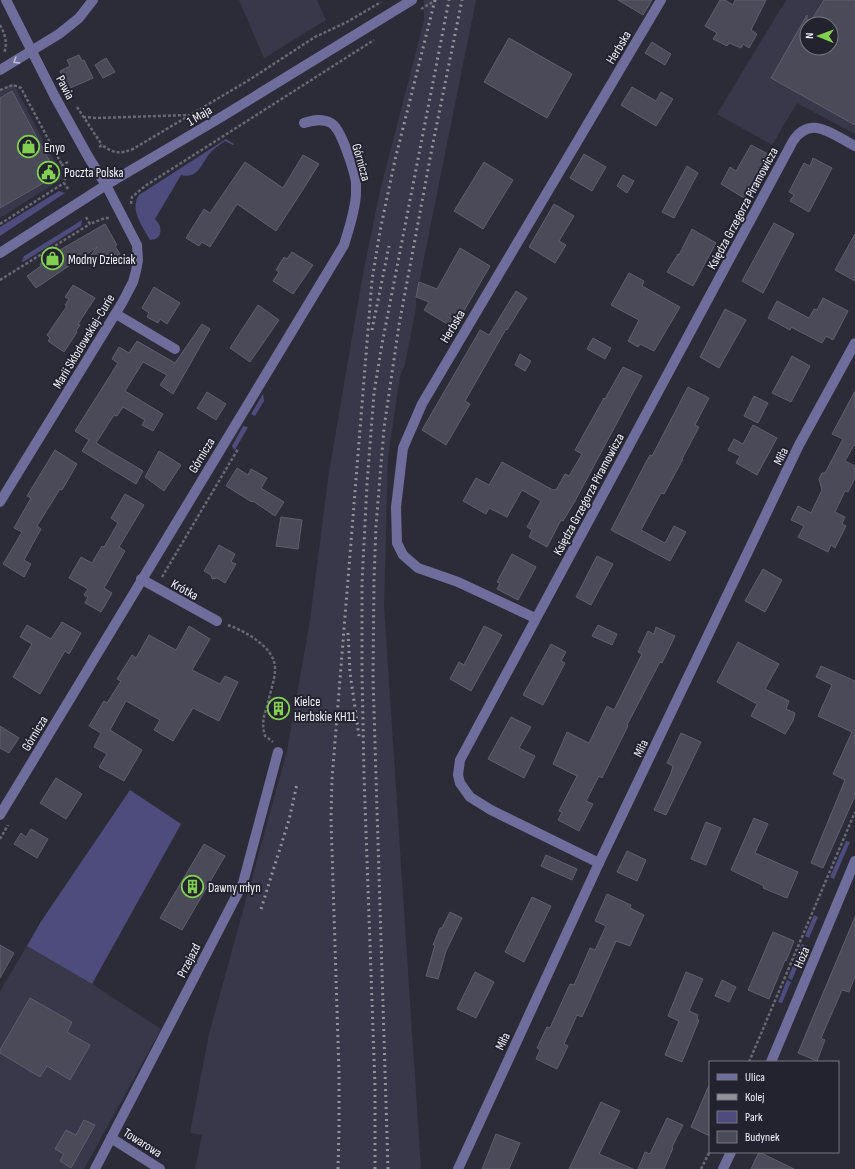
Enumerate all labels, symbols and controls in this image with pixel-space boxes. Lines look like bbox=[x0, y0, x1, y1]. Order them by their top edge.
north arrow bbox=[799, 16, 839, 56]
street label: Herbska bbox=[603, 28, 635, 67]
text: N bbox=[803, 33, 816, 39]
one-way arrow bbox=[13, 56, 20, 63]
street label: Pawia bbox=[52, 73, 78, 102]
street label: 1 Maja bbox=[184, 102, 215, 130]
shop icon: Enyo bbox=[15, 134, 41, 160]
place label: Enyo bbox=[44, 140, 65, 156]
street label: Górnicza bbox=[348, 142, 374, 183]
street label: Księdza Grzegorza Piramowicza bbox=[704, 145, 782, 272]
public building icon: Poczta Polska bbox=[35, 159, 61, 185]
place label: Poczta Polska bbox=[64, 165, 124, 181]
shop icon: Modny Dzieciak bbox=[40, 246, 66, 272]
place label: Modny Dzieciak bbox=[68, 252, 135, 268]
street label: Marii Skłodowskiej-Curie bbox=[49, 291, 118, 392]
street label: Herbska bbox=[437, 307, 469, 346]
street label: Księdza Grzegorza Piramowicza bbox=[550, 431, 628, 558]
street label: Górnicza bbox=[185, 435, 219, 476]
street label: Miła bbox=[770, 445, 792, 468]
street label: Krótka bbox=[168, 576, 201, 604]
place label: Kielce Herbskie KH11 bbox=[294, 694, 356, 725]
building icon: Kielce Herbskie KH11 bbox=[266, 695, 292, 721]
street label: Górnicza bbox=[18, 713, 52, 754]
street label: Miła bbox=[630, 737, 652, 760]
building icon: Dawny młyn bbox=[180, 874, 206, 900]
place label: Dawny młyn bbox=[208, 880, 261, 896]
street label: Przejazd bbox=[174, 941, 204, 980]
street label: Hoża bbox=[790, 944, 814, 970]
street label: Miła bbox=[492, 1030, 514, 1053]
legend bbox=[709, 1061, 839, 1153]
text: Ulica bbox=[745, 1070, 765, 1085]
text: Kolej bbox=[745, 1090, 764, 1105]
text: Park bbox=[745, 1110, 763, 1125]
street label: Towarowa bbox=[120, 1125, 165, 1161]
text: Budynek bbox=[745, 1130, 780, 1145]

